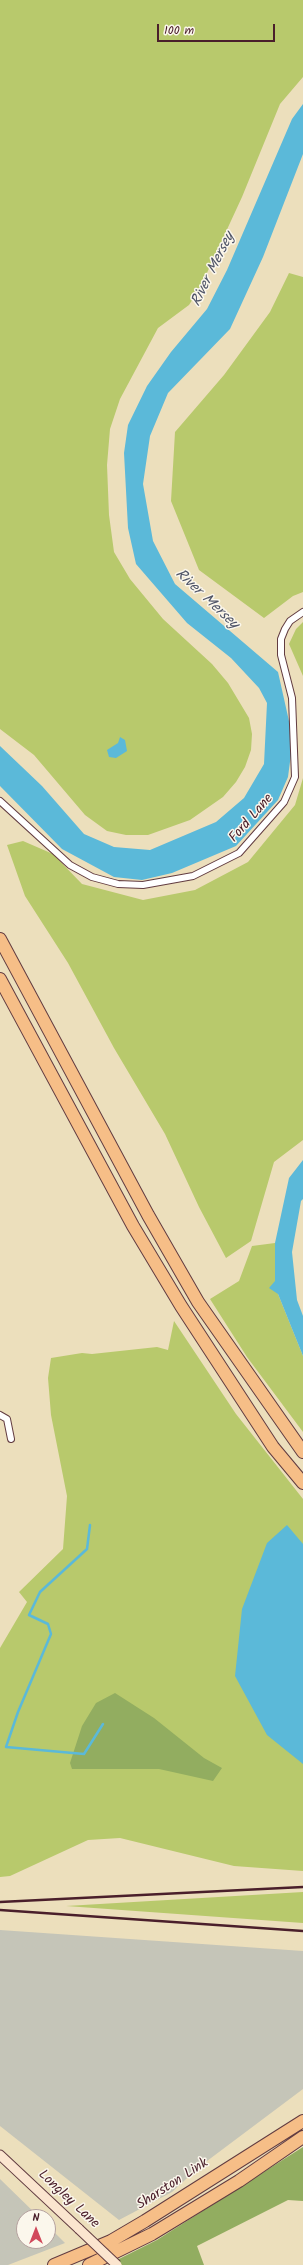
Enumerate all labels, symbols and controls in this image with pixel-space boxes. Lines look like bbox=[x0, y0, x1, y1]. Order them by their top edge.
scale bar bbox=[159, 16, 277, 42]
text: 100 m bbox=[164, 21, 194, 40]
water label: River Mersey bbox=[188, 230, 240, 310]
water label: River Mersey bbox=[171, 566, 241, 634]
street label: Ford Lane bbox=[226, 791, 278, 847]
street label: Sharston Link bbox=[134, 2156, 212, 2214]
street label: Longley Lane bbox=[34, 2167, 102, 2233]
north arrow bbox=[16, 2209, 56, 2249]
text: N bbox=[33, 2209, 39, 2227]

